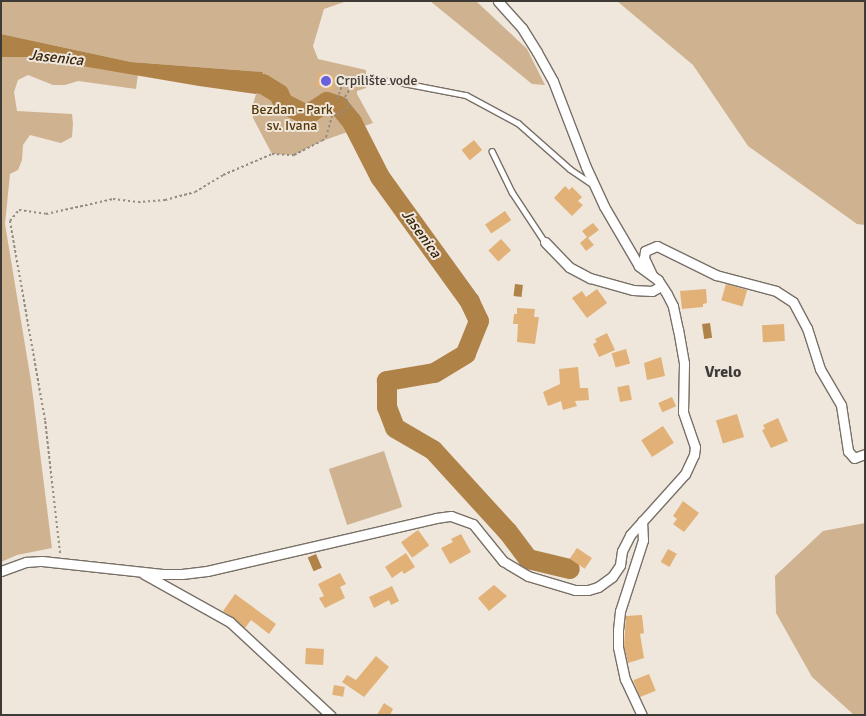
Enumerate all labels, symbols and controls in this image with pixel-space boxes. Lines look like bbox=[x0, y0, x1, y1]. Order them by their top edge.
water label: Jasenica bbox=[28, 46, 84, 70]
place label: Crpilište vode bbox=[336, 73, 418, 89]
marker: Crpilište vode bbox=[320, 75, 332, 87]
park label: Bezdan - Park sv. Ivana bbox=[251, 102, 333, 134]
water label: Jasenica bbox=[398, 206, 444, 262]
district label: Vrelo bbox=[705, 362, 741, 382]

